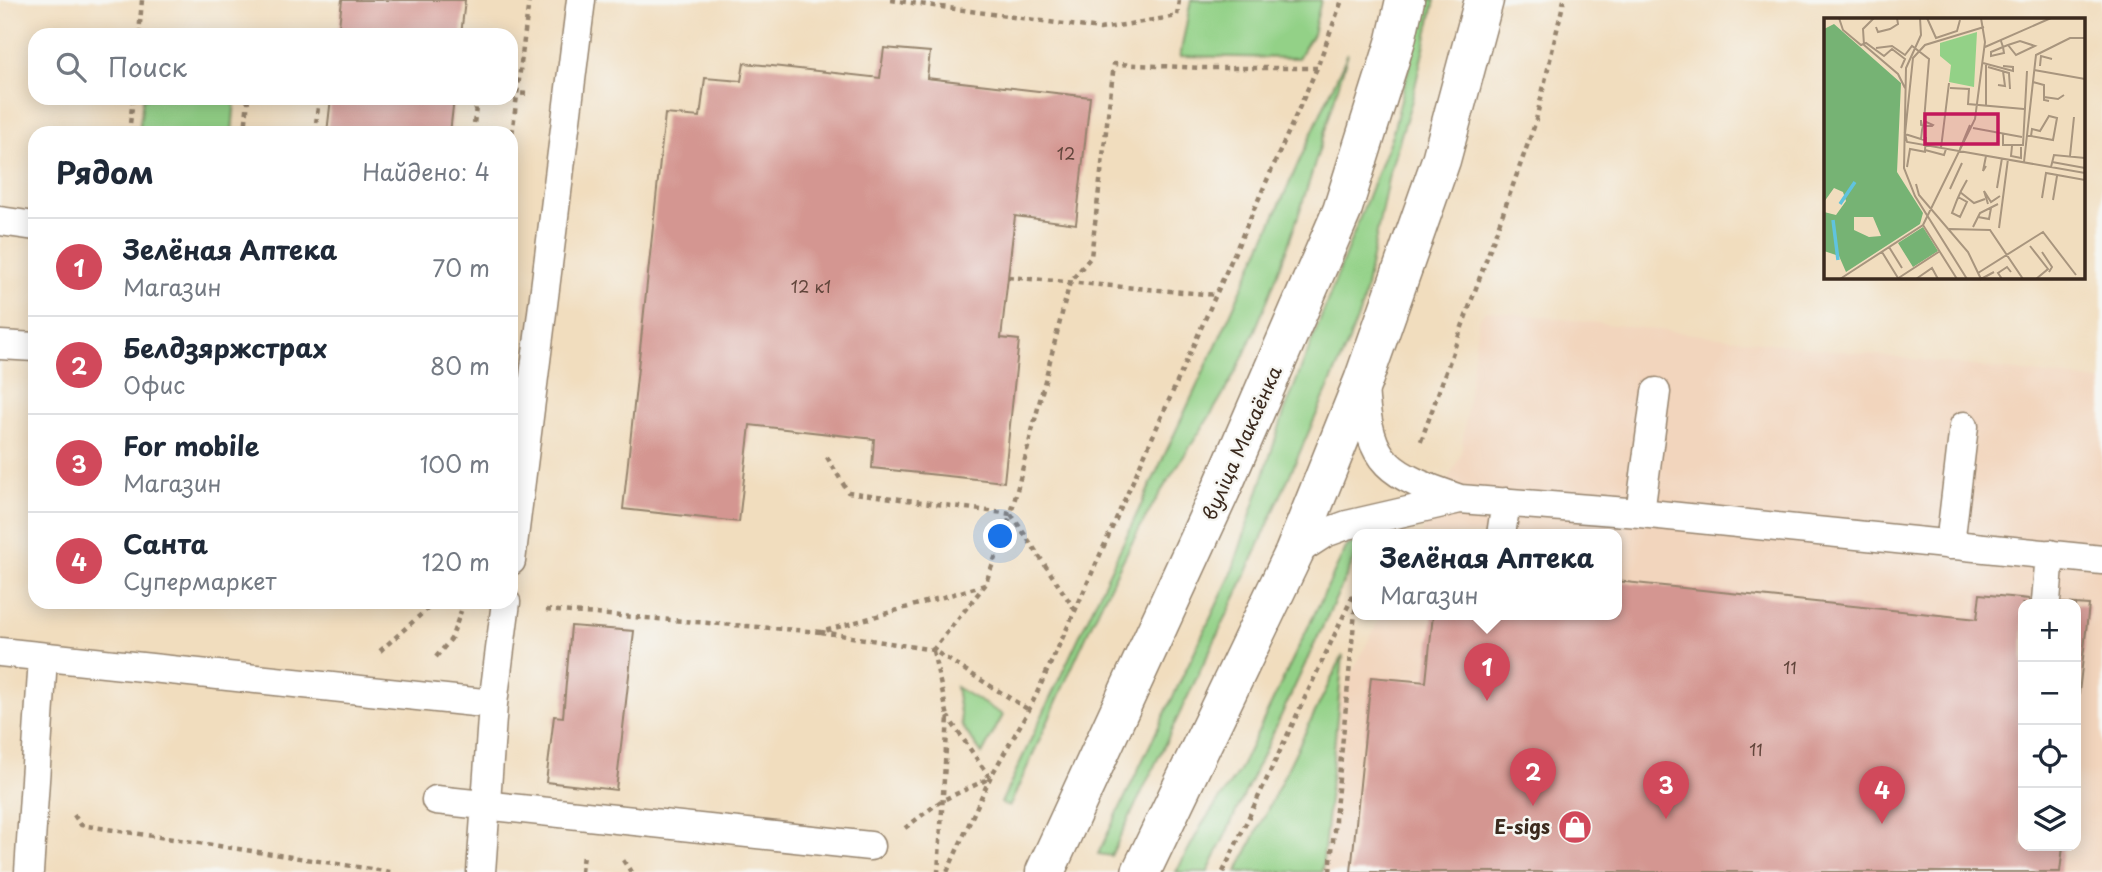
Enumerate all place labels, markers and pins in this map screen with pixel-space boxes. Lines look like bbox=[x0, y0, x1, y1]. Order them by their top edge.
pin: 1 bbox=[1464, 643, 1510, 701]
pin: 2 bbox=[1510, 748, 1556, 806]
pin: 3 bbox=[1643, 761, 1689, 819]
pin: 4 bbox=[1859, 766, 1905, 824]
shop icon: E-sigs bbox=[1556, 808, 1594, 846]
place label: E-sigs bbox=[1494, 812, 1550, 840]

